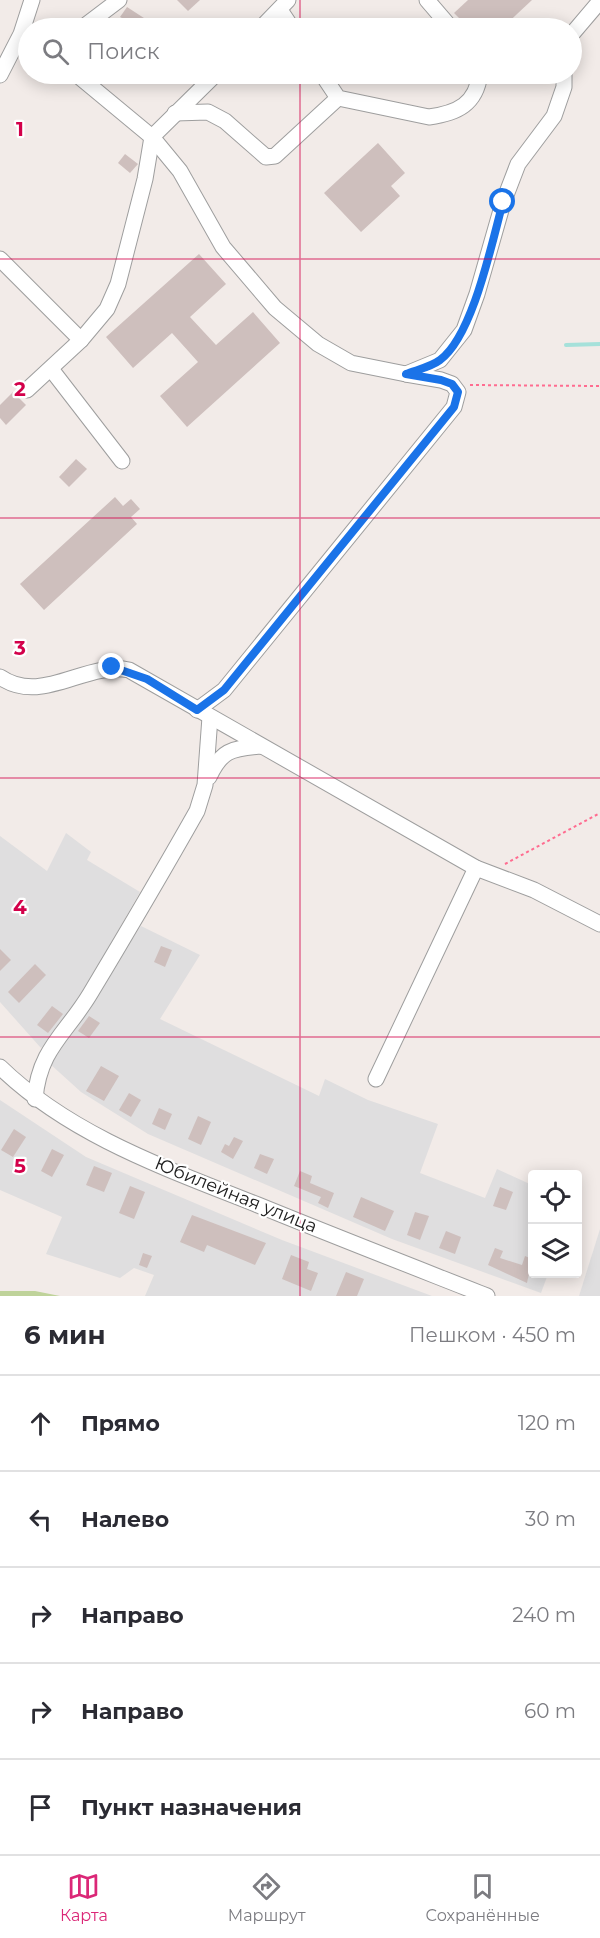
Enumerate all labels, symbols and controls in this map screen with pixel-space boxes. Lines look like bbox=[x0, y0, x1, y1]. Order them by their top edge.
search box bbox=[18, 18, 582, 84]
icon: search bbox=[39, 35, 72, 68]
text: Поиск bbox=[87, 38, 159, 65]
text: 1 bbox=[16, 117, 24, 141]
route start bbox=[489, 188, 515, 214]
text: 2 bbox=[14, 377, 26, 401]
text: 3 bbox=[13, 636, 26, 660]
route end bbox=[98, 653, 124, 679]
text: 4 bbox=[13, 895, 27, 919]
street label: Юбилейная улица bbox=[152, 1152, 320, 1238]
text: 5 bbox=[14, 1154, 26, 1178]
map controls bbox=[528, 1170, 582, 1278]
button: locate bbox=[528, 1170, 582, 1224]
button: layers bbox=[528, 1224, 582, 1278]
text: 6 мин bbox=[24, 1319, 106, 1351]
text: Пешком · 450 m bbox=[409, 1323, 576, 1347]
icon: ahead bbox=[24, 1407, 57, 1440]
text: Прямо bbox=[81, 1410, 160, 1437]
text: 120 m bbox=[518, 1411, 576, 1435]
icon: left bbox=[24, 1503, 57, 1536]
text: Налево bbox=[81, 1506, 169, 1533]
text: 30 m bbox=[525, 1507, 576, 1531]
icon: right bbox=[24, 1599, 57, 1632]
text: Направо bbox=[81, 1602, 184, 1629]
text: 240 m bbox=[512, 1603, 576, 1627]
icon: right bbox=[24, 1695, 57, 1728]
text: Направо bbox=[81, 1698, 184, 1725]
text: 60 m bbox=[524, 1699, 576, 1723]
icon: arrive bbox=[24, 1791, 57, 1824]
text: Пункт назначения bbox=[81, 1794, 302, 1821]
tab: Карта bbox=[60, 1870, 108, 1925]
tab: Маршрут bbox=[228, 1870, 306, 1925]
tab: Сохранённые bbox=[426, 1870, 540, 1925]

